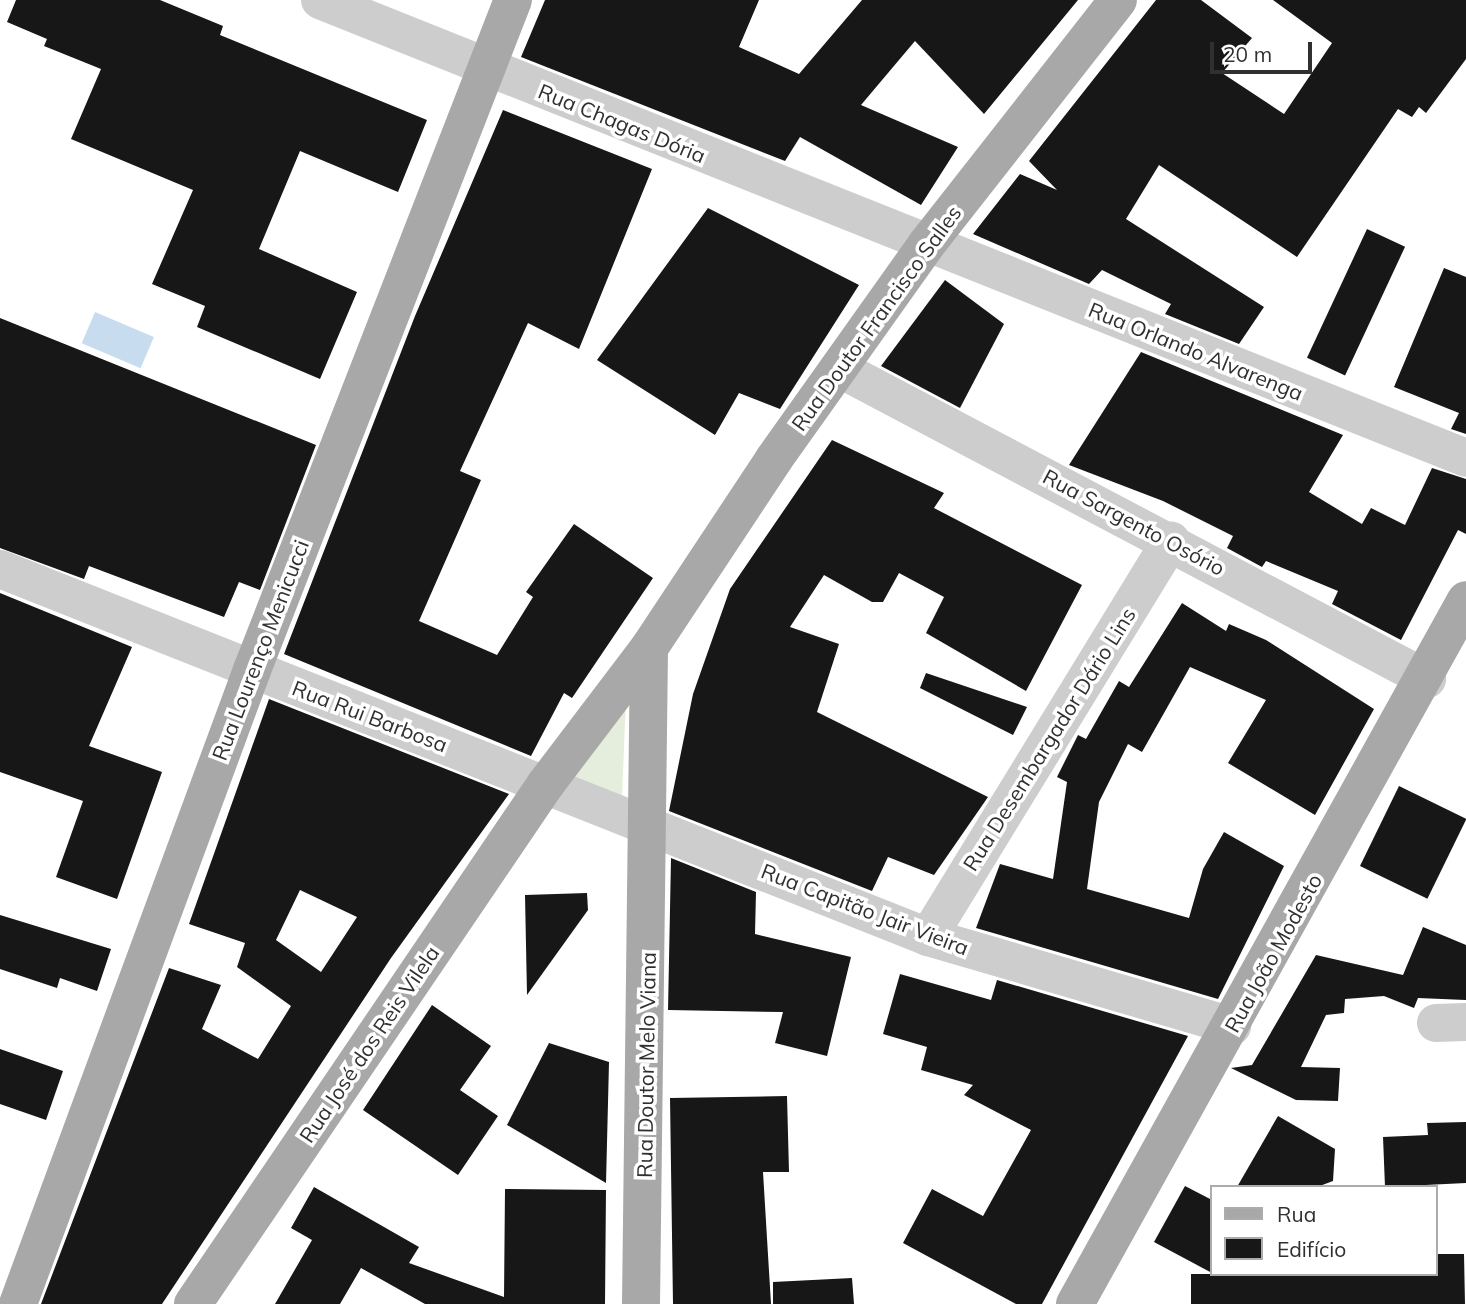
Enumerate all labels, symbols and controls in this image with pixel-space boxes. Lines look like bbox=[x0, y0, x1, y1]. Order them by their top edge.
scale bar bbox=[1214, 28, 1316, 72]
text: 20 m bbox=[1223, 41, 1272, 67]
street label: Rua Chagas Dória bbox=[535, 78, 709, 168]
street label: Rua Doutor Francisco Salles bbox=[786, 201, 966, 435]
street label: Rua Orlando Alvarenga bbox=[1085, 296, 1307, 406]
street label: Rua Sargento Osório bbox=[1039, 463, 1229, 581]
street label: Rua Lourenço Menicucci bbox=[206, 536, 314, 764]
street label: Rua Desembargador Dário Lins bbox=[957, 603, 1141, 875]
street label: Rua Rui Barbosa bbox=[289, 675, 451, 757]
street label: Rua Capitão Jair Vieira bbox=[758, 858, 972, 960]
street label: Rua João Modesto bbox=[1219, 869, 1327, 1037]
street label: Rua José dos Reis Vilela bbox=[294, 941, 444, 1147]
street label: Rua Doutor Melo Viana bbox=[631, 952, 661, 1178]
legend bbox=[1210, 1185, 1438, 1276]
text: Rua bbox=[1277, 1201, 1316, 1227]
text: Edifício bbox=[1277, 1236, 1346, 1262]

